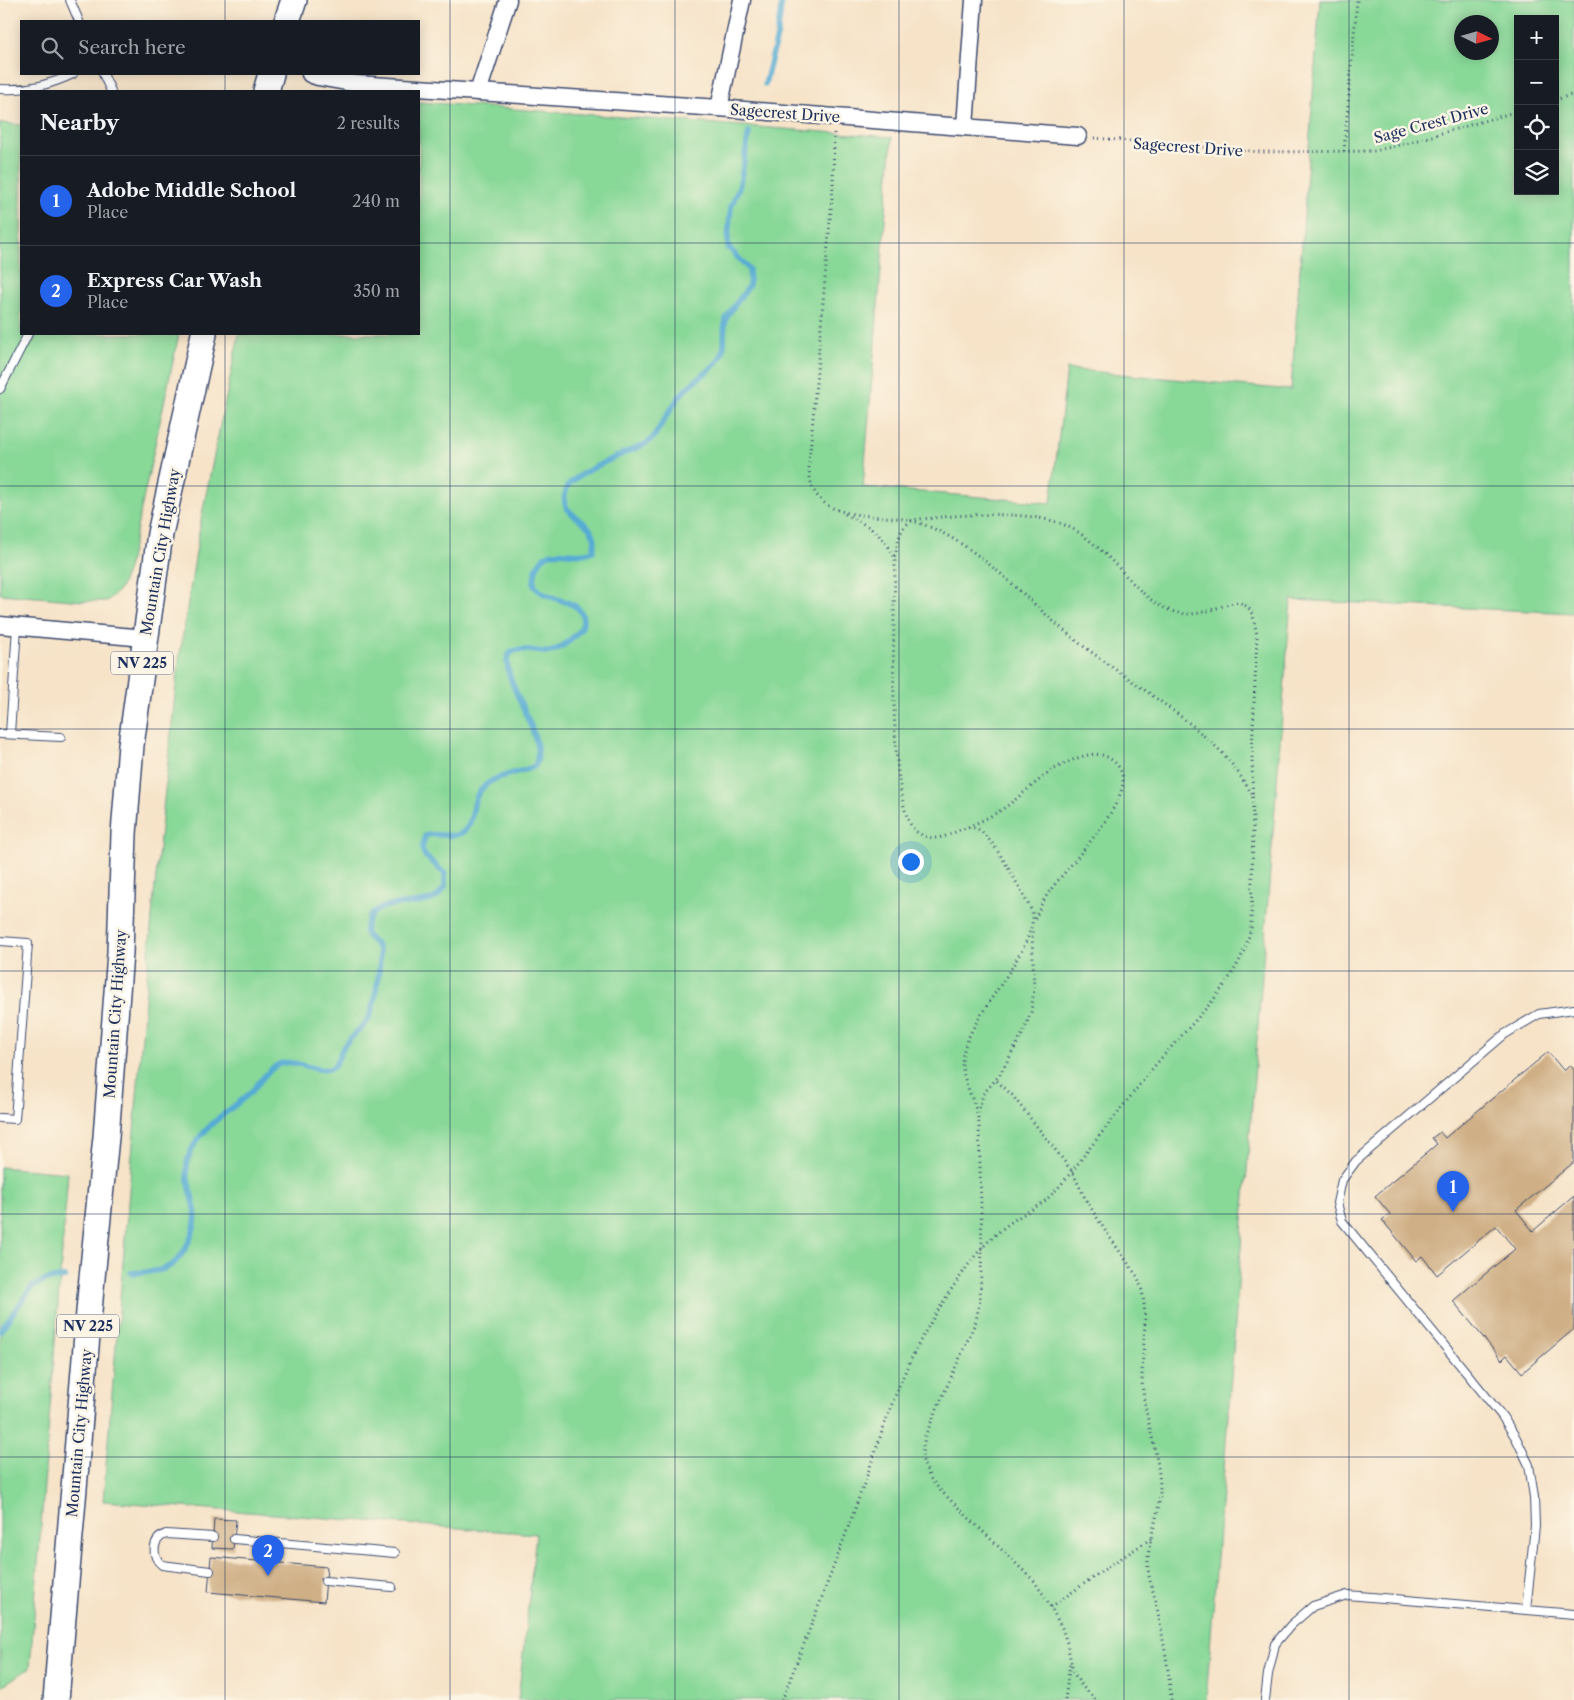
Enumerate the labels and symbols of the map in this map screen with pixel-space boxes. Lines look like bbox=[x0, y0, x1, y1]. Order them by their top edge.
north arrow bbox=[1454, 15, 1499, 60]
street label: Sage Crest Drive bbox=[1372, 99, 1490, 147]
street label: Sagecrest Drive bbox=[729, 100, 841, 126]
street label: Sagecrest Drive bbox=[1132, 134, 1244, 160]
street label: Mountain City Highway bbox=[136, 466, 184, 637]
road number: NV 225 bbox=[111, 651, 173, 674]
your location bbox=[898, 849, 924, 875]
street label: Mountain City Highway bbox=[100, 928, 130, 1099]
pin: 1 bbox=[1437, 1171, 1469, 1212]
road number: NV 225 bbox=[57, 1314, 119, 1338]
street label: Mountain City Highway bbox=[62, 1347, 96, 1518]
pin: 2 bbox=[252, 1535, 284, 1576]

